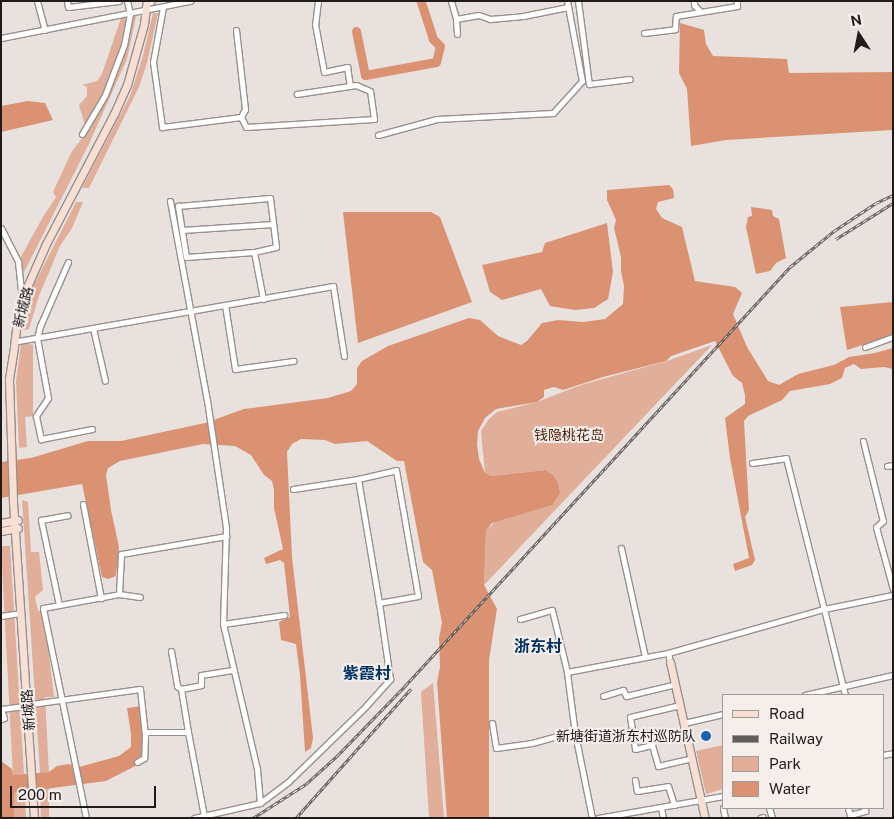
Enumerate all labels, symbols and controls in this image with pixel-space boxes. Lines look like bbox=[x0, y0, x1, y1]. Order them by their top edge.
north arrow bbox=[834, 10, 884, 60]
text: N bbox=[849, 11, 863, 29]
street label: 新城路 bbox=[9, 285, 37, 329]
park label: 钱隐桃花岛 bbox=[534, 427, 604, 443]
district label: 浙东村 bbox=[514, 637, 562, 657]
district label: 紫霞村 bbox=[343, 664, 391, 684]
street label: 新城路 bbox=[18, 688, 38, 732]
legend bbox=[722, 694, 884, 809]
text: Road bbox=[769, 705, 805, 722]
place label: 新塘街道浙东村巡防队 bbox=[556, 728, 696, 744]
marker: 新塘街道浙东村巡防队 bbox=[700, 730, 712, 742]
text: Railway bbox=[769, 730, 823, 747]
text: Park bbox=[769, 755, 801, 772]
scale bar bbox=[12, 776, 159, 808]
text: Water bbox=[769, 780, 811, 797]
text: 200 m bbox=[18, 786, 62, 803]

